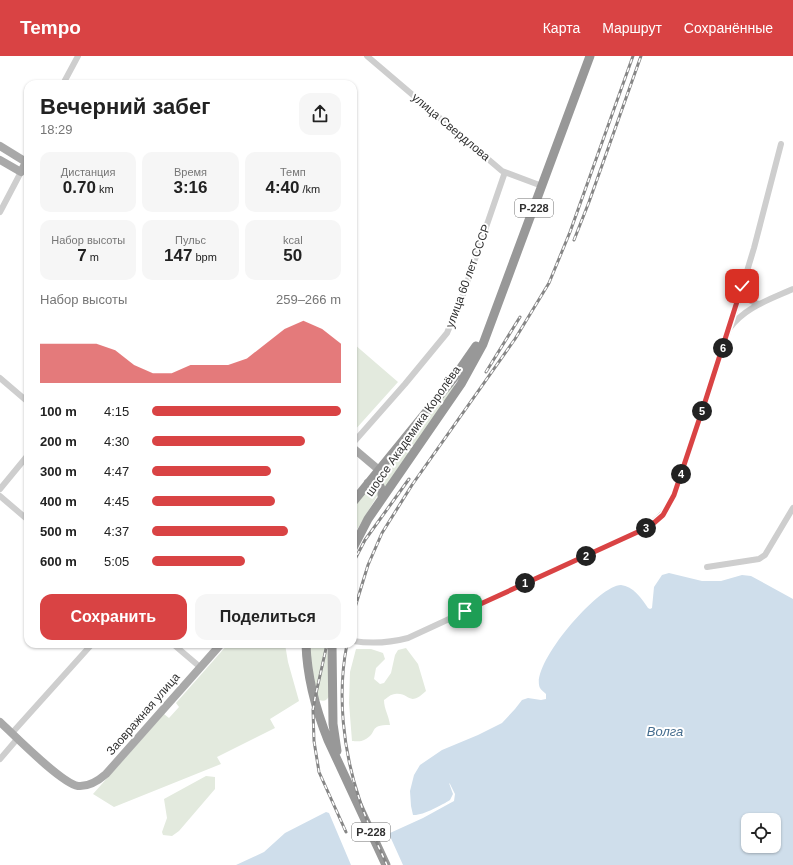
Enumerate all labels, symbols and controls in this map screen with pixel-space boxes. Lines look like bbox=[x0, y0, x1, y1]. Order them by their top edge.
text: Tempo bbox=[20, 17, 81, 38]
text: Карта bbox=[543, 20, 580, 36]
text: Маршрут bbox=[602, 20, 662, 36]
text: Сохранённые bbox=[684, 20, 773, 36]
street label: улица Свердлова bbox=[409, 90, 493, 164]
button: share bbox=[299, 93, 341, 135]
text: Вечерний забег bbox=[40, 94, 210, 119]
text: 18:29 bbox=[40, 122, 73, 137]
text: Дистанция bbox=[61, 166, 115, 178]
text: Время bbox=[174, 166, 207, 178]
text: Темп bbox=[280, 166, 306, 178]
text: 0.70 bbox=[63, 178, 96, 197]
text: 3:16 bbox=[173, 178, 208, 197]
text: 4:40 bbox=[265, 178, 299, 197]
text: km bbox=[96, 183, 114, 195]
text: /km bbox=[299, 183, 320, 195]
road number: Р-228 bbox=[515, 199, 553, 217]
street label: улица 60 лет СССР bbox=[443, 222, 493, 330]
text: Набор высоты bbox=[51, 234, 125, 246]
text: Пульс bbox=[175, 234, 206, 246]
text: kcal bbox=[283, 234, 303, 246]
text: 7 bbox=[77, 246, 87, 265]
text: 147 bbox=[164, 246, 192, 265]
text: 50 bbox=[283, 246, 302, 265]
text: m bbox=[87, 251, 99, 263]
text: bpm bbox=[192, 251, 217, 263]
pin bbox=[725, 269, 759, 303]
icon: check bbox=[731, 275, 753, 297]
text: Набор высоты bbox=[40, 292, 127, 307]
text: 259–266 m bbox=[276, 292, 341, 307]
pin: 6 bbox=[713, 338, 733, 358]
text: 6 bbox=[720, 342, 726, 354]
street label: шоссе Академика Королёва bbox=[363, 363, 464, 499]
pin: 5 bbox=[692, 401, 712, 421]
text: 100 m bbox=[40, 404, 77, 419]
text: 4:15 bbox=[104, 404, 129, 419]
text: 5 bbox=[699, 405, 705, 417]
text: 200 m bbox=[40, 434, 77, 449]
text: 4:30 bbox=[104, 434, 129, 449]
text: 300 m bbox=[40, 464, 77, 479]
text: 4:47 bbox=[104, 464, 129, 479]
pin: 4 bbox=[671, 464, 691, 484]
text: 4 bbox=[678, 468, 684, 480]
text: 400 m bbox=[40, 494, 77, 509]
text: 4:45 bbox=[104, 494, 129, 509]
pin: 3 bbox=[636, 518, 656, 538]
text: 3 bbox=[643, 522, 649, 534]
text: 500 m bbox=[40, 524, 77, 539]
text: 4:37 bbox=[104, 524, 129, 539]
pin: 2 bbox=[576, 546, 596, 566]
text: 2 bbox=[583, 550, 589, 562]
text: 600 m bbox=[40, 554, 77, 569]
text: 5:05 bbox=[104, 554, 129, 569]
pin: 1 bbox=[515, 573, 535, 593]
text: 1 bbox=[522, 577, 528, 589]
button: Сохранить bbox=[40, 594, 187, 640]
button: Поделиться bbox=[195, 594, 341, 640]
pin bbox=[448, 594, 482, 628]
icon: arrive bbox=[454, 600, 476, 622]
street label: Заовражная улица bbox=[103, 670, 183, 758]
water label: Волга bbox=[647, 724, 683, 739]
map controls bbox=[741, 813, 781, 853]
button: locate bbox=[741, 813, 781, 853]
road number: Р-228 bbox=[352, 823, 390, 841]

